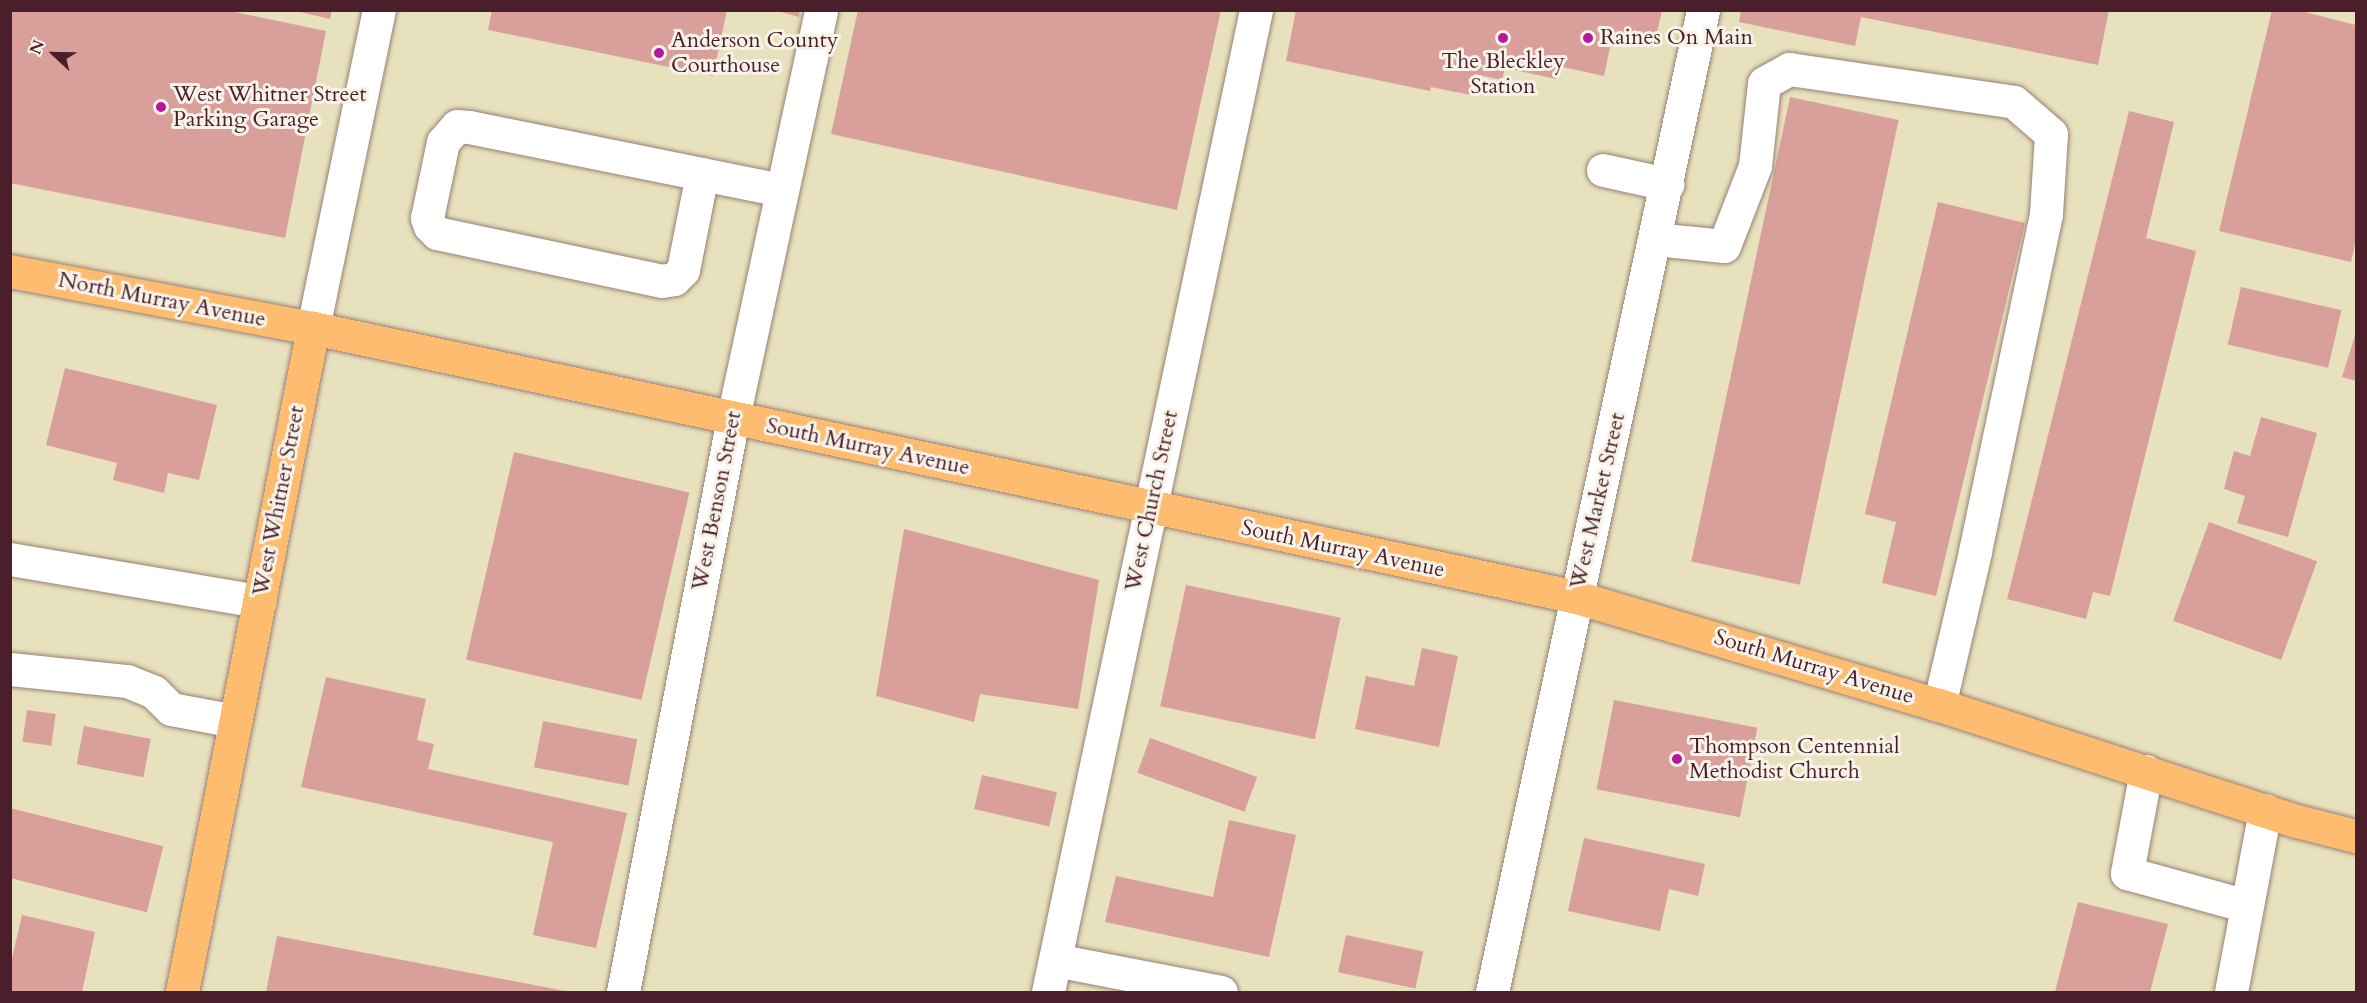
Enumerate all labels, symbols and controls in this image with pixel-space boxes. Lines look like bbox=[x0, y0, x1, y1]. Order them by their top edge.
north arrow bbox=[24, 24, 84, 84]
place label: Raines On Main bbox=[1600, 25, 1753, 51]
place label: Anderson County Courthouse bbox=[671, 27, 838, 78]
marker: The Bleckley Station bbox=[1496, 31, 1510, 45]
marker: Raines On Main bbox=[1581, 31, 1595, 45]
text: N bbox=[25, 37, 50, 58]
marker: Anderson County Courthouse bbox=[652, 46, 666, 60]
place label: The Bleckley Station bbox=[1441, 48, 1565, 100]
place label: West Whitner Street Parking Garage bbox=[173, 81, 366, 132]
marker: West Whitner Street Parking Garage bbox=[154, 100, 168, 114]
street label: North Murray Avenue bbox=[56, 267, 268, 333]
street label: West Whitner Street bbox=[248, 404, 310, 598]
street label: West Church Street bbox=[1120, 408, 1184, 594]
street label: West Benson Street bbox=[687, 409, 747, 593]
street label: West Market Street bbox=[1565, 410, 1631, 592]
street label: South Murray Avenue bbox=[764, 413, 972, 481]
street label: South Murray Avenue bbox=[1239, 515, 1447, 583]
street label: South Murray Avenue bbox=[1711, 624, 1917, 710]
place label: Thompson Centennial Methodist Church bbox=[1689, 733, 1900, 784]
marker: Thompson Centennial Methodist Church bbox=[1670, 752, 1684, 766]

